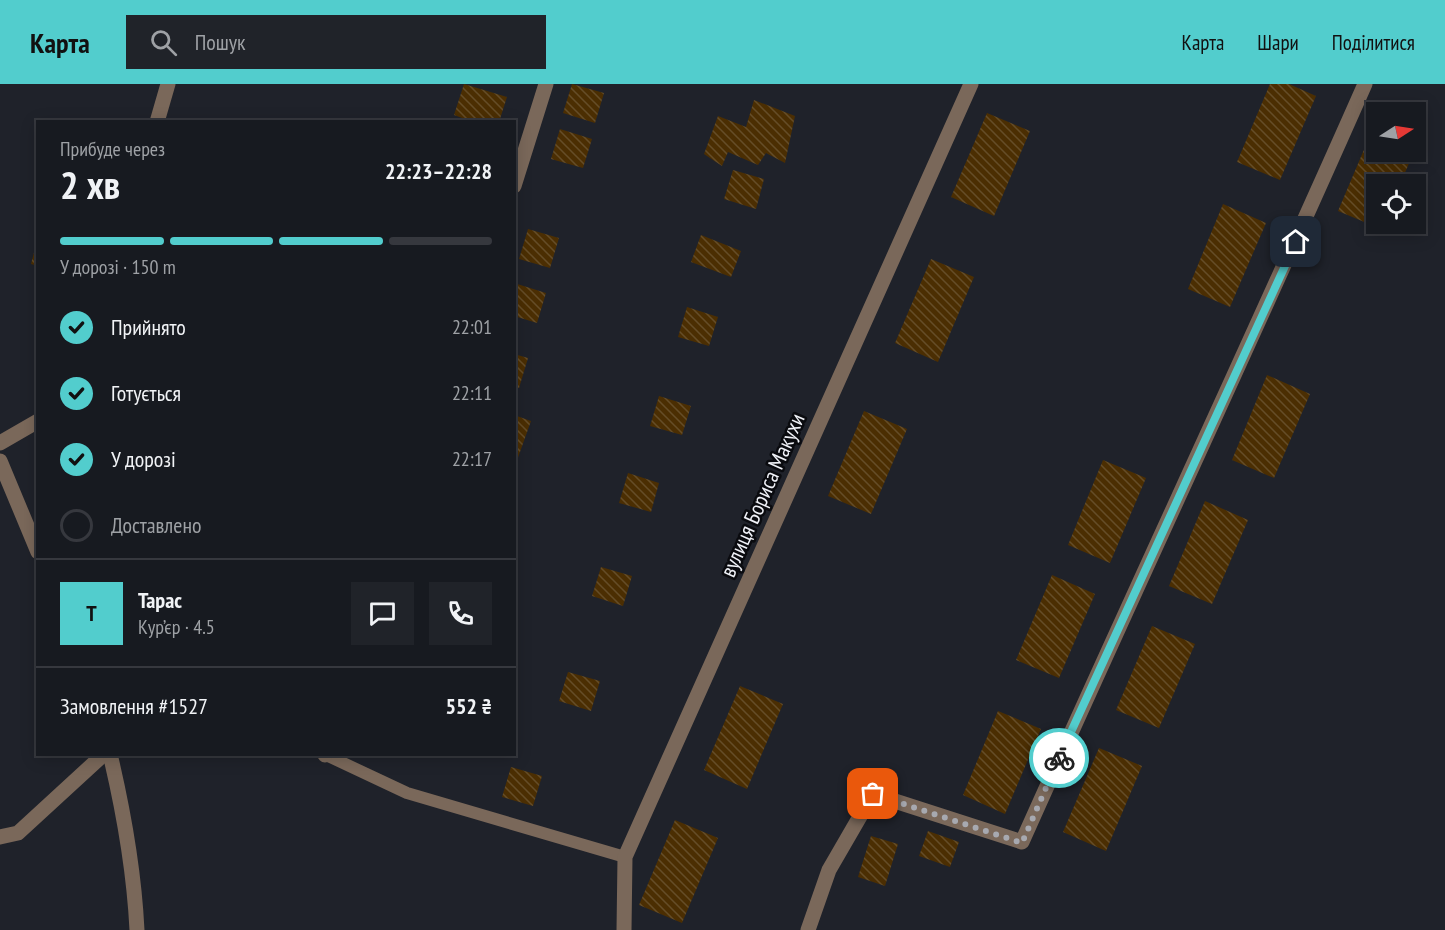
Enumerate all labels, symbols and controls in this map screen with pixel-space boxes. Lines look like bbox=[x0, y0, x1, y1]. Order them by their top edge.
search box bbox=[126, 15, 546, 69]
text: Карта bbox=[30, 24, 90, 61]
icon: search bbox=[147, 26, 180, 59]
text: Пошук bbox=[195, 28, 246, 56]
text: Карта bbox=[1182, 29, 1224, 56]
text: Шари bbox=[1257, 29, 1299, 56]
text: Поділитися bbox=[1332, 29, 1415, 56]
north arrow bbox=[1366, 102, 1426, 162]
map controls bbox=[1366, 102, 1426, 234]
text: Прибуде через bbox=[60, 136, 165, 162]
text: 22:23–22:28 bbox=[385, 157, 492, 185]
text: 2 хв bbox=[60, 159, 120, 210]
button: locate bbox=[1366, 174, 1426, 234]
pin bbox=[1270, 216, 1321, 267]
icon: home bbox=[1279, 225, 1312, 258]
text: У дорозі · 150 m bbox=[60, 254, 176, 280]
icon: check bbox=[60, 311, 93, 344]
text: Прийнято bbox=[111, 313, 186, 341]
text: 22:01 bbox=[452, 314, 492, 340]
icon: check bbox=[60, 377, 93, 410]
text: Готується bbox=[111, 379, 181, 407]
text: 22:11 bbox=[452, 380, 492, 406]
street label: вулиця Бориса Макухи bbox=[713, 409, 811, 581]
icon: check bbox=[60, 443, 93, 476]
text: У дорозі bbox=[111, 445, 176, 473]
text: 22:17 bbox=[452, 446, 492, 472]
text: Доставлено bbox=[111, 511, 201, 539]
button: chat bbox=[351, 582, 414, 645]
button: phone bbox=[429, 582, 492, 645]
text: Тарас bbox=[138, 586, 182, 614]
text: Т bbox=[86, 599, 97, 627]
text: Кур’єр · 4.5 bbox=[138, 614, 215, 640]
text: Замовлення #1527 bbox=[60, 692, 208, 720]
text: 552 ₴ bbox=[445, 692, 492, 720]
courier bbox=[1029, 728, 1089, 788]
icon: bike bbox=[1043, 742, 1076, 775]
pin bbox=[847, 768, 898, 819]
icon: bag bbox=[856, 777, 889, 810]

